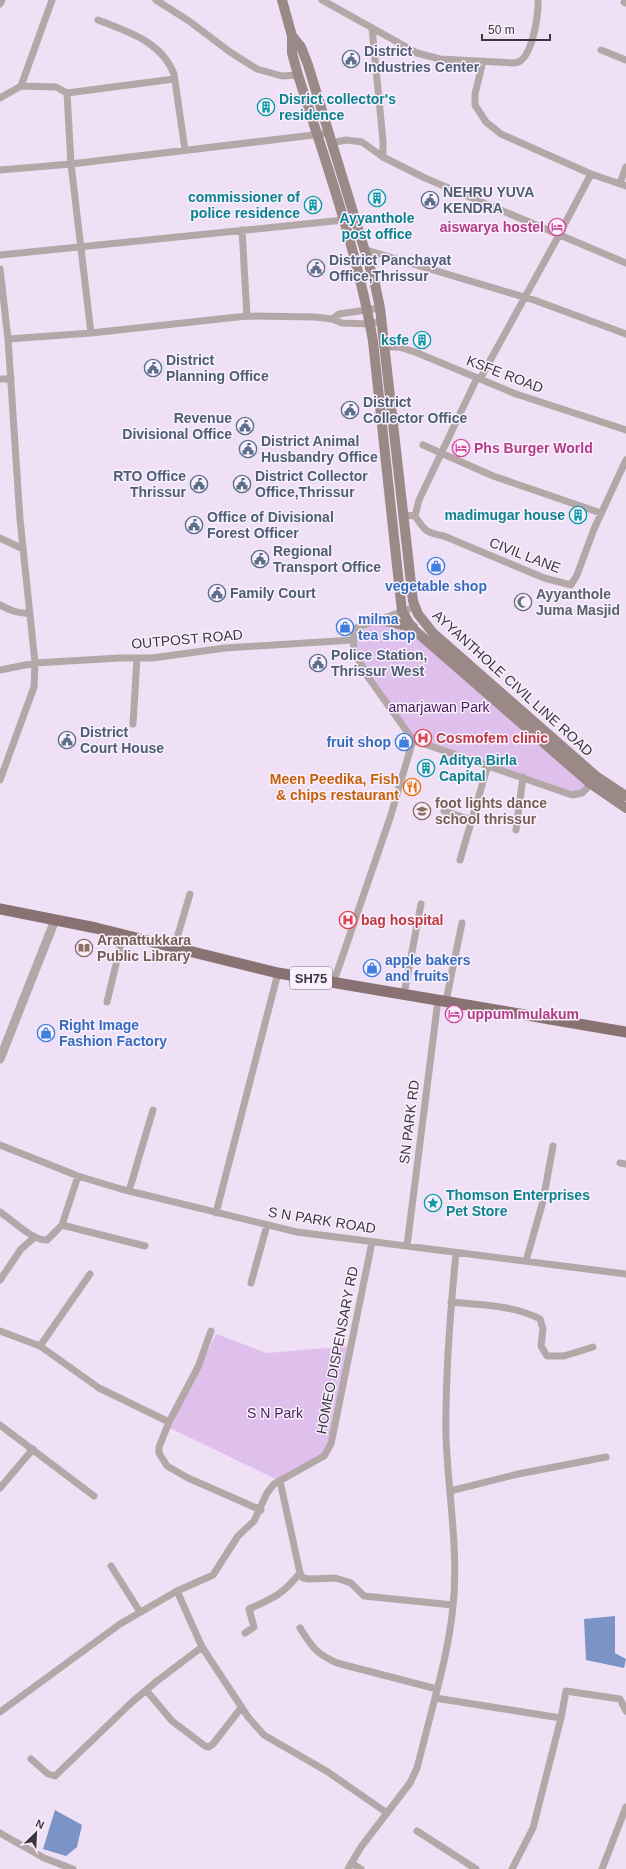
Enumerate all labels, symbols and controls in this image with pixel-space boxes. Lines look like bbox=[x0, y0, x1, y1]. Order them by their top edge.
scale bar bbox=[482, 16, 550, 42]
text: 50 m bbox=[488, 23, 515, 37]
place label: District Industries Center bbox=[364, 43, 480, 75]
public building icon: District Industries Center bbox=[341, 49, 361, 69]
place label: Disrict collector's residence bbox=[279, 91, 396, 123]
building icon: Disrict collector's residence bbox=[256, 97, 276, 117]
place label: NEHRU YUVA KENDRA bbox=[443, 184, 534, 216]
building icon: Ayyanthole post office bbox=[367, 188, 387, 208]
place label: commissioner of police residence bbox=[188, 189, 300, 221]
public building icon: NEHRU YUVA KENDRA bbox=[420, 190, 440, 210]
building icon: commissioner of police residence bbox=[303, 195, 323, 215]
place label: Ayyanthole post office bbox=[340, 210, 415, 242]
hotel icon: aiswarya hostel bbox=[547, 217, 567, 237]
place label: aiswarya hostel bbox=[440, 219, 544, 235]
place label: District Panchayat Office,Thrissur bbox=[329, 252, 451, 284]
public building icon: District Panchayat Office,Thrissur bbox=[306, 258, 326, 278]
building icon: ksfe bbox=[412, 330, 432, 350]
place label: ksfe bbox=[381, 332, 409, 348]
place label: District Planning Office bbox=[166, 352, 269, 384]
street label: KSFE ROAD bbox=[464, 352, 546, 396]
public building icon: District Planning Office bbox=[143, 358, 163, 378]
place label: District Collector Office bbox=[363, 394, 467, 426]
public building icon: District Collector Office bbox=[340, 400, 360, 420]
place label: Revenue Divisional Office bbox=[122, 410, 232, 442]
public building icon: Revenue Divisional Office bbox=[235, 416, 255, 436]
place label: District Animal Husbandry Office bbox=[261, 433, 378, 465]
hotel icon: Phs Burger World bbox=[451, 438, 471, 458]
public building icon: District Animal Husbandry Office bbox=[238, 439, 258, 459]
place label: Phs Burger World bbox=[474, 440, 593, 456]
place label: RTO Office Thrissur bbox=[113, 468, 187, 500]
place label: District Collector Office,Thrissur bbox=[255, 468, 368, 500]
public building icon: RTO Office Thrissur bbox=[189, 474, 209, 494]
public building icon: District Collector Office,Thrissur bbox=[232, 474, 252, 494]
building icon: madimugar house bbox=[568, 505, 588, 525]
place label: madimugar house bbox=[444, 507, 565, 523]
place label: Office of Divisional Forest Officer bbox=[207, 509, 334, 541]
public building icon: Office of Divisional Forest Officer bbox=[184, 515, 204, 535]
street label: CIVIL LANE bbox=[487, 534, 563, 576]
place label: Regional Transport Office bbox=[273, 543, 381, 575]
public building icon: Regional Transport Office bbox=[250, 549, 270, 569]
shop icon: vegetable shop bbox=[426, 556, 446, 576]
place label: vegetable shop bbox=[385, 578, 487, 594]
public building icon: Family Court bbox=[207, 583, 227, 603]
place label: Family Court bbox=[230, 585, 316, 601]
place label: Ayyanthole Juma Masjid bbox=[536, 586, 620, 618]
mosque icon: Ayyanthole Juma Masjid bbox=[513, 592, 533, 612]
street label: AYYANTHOLE CIVIL LINE ROAD bbox=[430, 607, 596, 759]
place label: milma tea shop bbox=[358, 611, 416, 643]
shop icon: milma tea shop bbox=[335, 617, 355, 637]
street label: OUTPOST ROAD bbox=[131, 626, 243, 652]
place label: Police Station, Thrissur West bbox=[331, 647, 427, 679]
public building icon: Police Station, Thrissur West bbox=[308, 653, 328, 673]
park label: amarjawan Park bbox=[388, 699, 491, 715]
place label: District Court House bbox=[80, 724, 164, 756]
hospital icon: Cosmofem clinic bbox=[413, 728, 433, 748]
public building icon: District Court House bbox=[57, 730, 77, 750]
place label: Cosmofem clinic bbox=[436, 730, 548, 746]
shop icon: fruit shop bbox=[394, 732, 414, 752]
place label: fruit shop bbox=[326, 734, 391, 750]
place label: Aditya Birla Capital bbox=[439, 752, 517, 784]
building icon: Aditya Birla Capital bbox=[416, 758, 436, 778]
place label: Meen Peedika, Fish & chips restaurant bbox=[270, 771, 399, 803]
restaurant icon: Meen Peedika, Fish & chips restaurant bbox=[402, 777, 422, 797]
place label: foot lights dance school thrissur bbox=[435, 795, 547, 827]
school or university icon: foot lights dance school thrissur bbox=[412, 801, 432, 821]
hospital icon: bag hospital bbox=[338, 910, 358, 930]
place label: bag hospital bbox=[361, 912, 443, 928]
place label: Aranattukkara Public Library bbox=[97, 932, 191, 964]
library icon: Aranattukkara Public Library bbox=[74, 938, 94, 958]
place label: apple bakers and fruits bbox=[385, 952, 471, 984]
shop icon: apple bakers and fruits bbox=[362, 958, 382, 978]
road number: SH75 bbox=[290, 967, 332, 989]
hotel icon: uppum mulakum bbox=[444, 1004, 464, 1024]
place label: uppum mulakum bbox=[467, 1006, 579, 1022]
place label: Right Image Fashion Factory bbox=[59, 1017, 167, 1049]
shop icon: Right Image Fashion Factory bbox=[36, 1023, 56, 1043]
street label: SN PARK RD bbox=[396, 1079, 422, 1165]
place label: Thomson Enterprises Pet Store bbox=[446, 1187, 590, 1219]
place icon: Thomson Enterprises Pet Store bbox=[423, 1193, 443, 1213]
street label: S N PARK ROAD bbox=[267, 1204, 377, 1236]
street label: HOMEO DISPENSARY RD bbox=[313, 1265, 361, 1435]
park label: S N Park bbox=[247, 1405, 304, 1421]
north arrow bbox=[16, 1813, 56, 1853]
text: N bbox=[34, 1817, 46, 1831]

